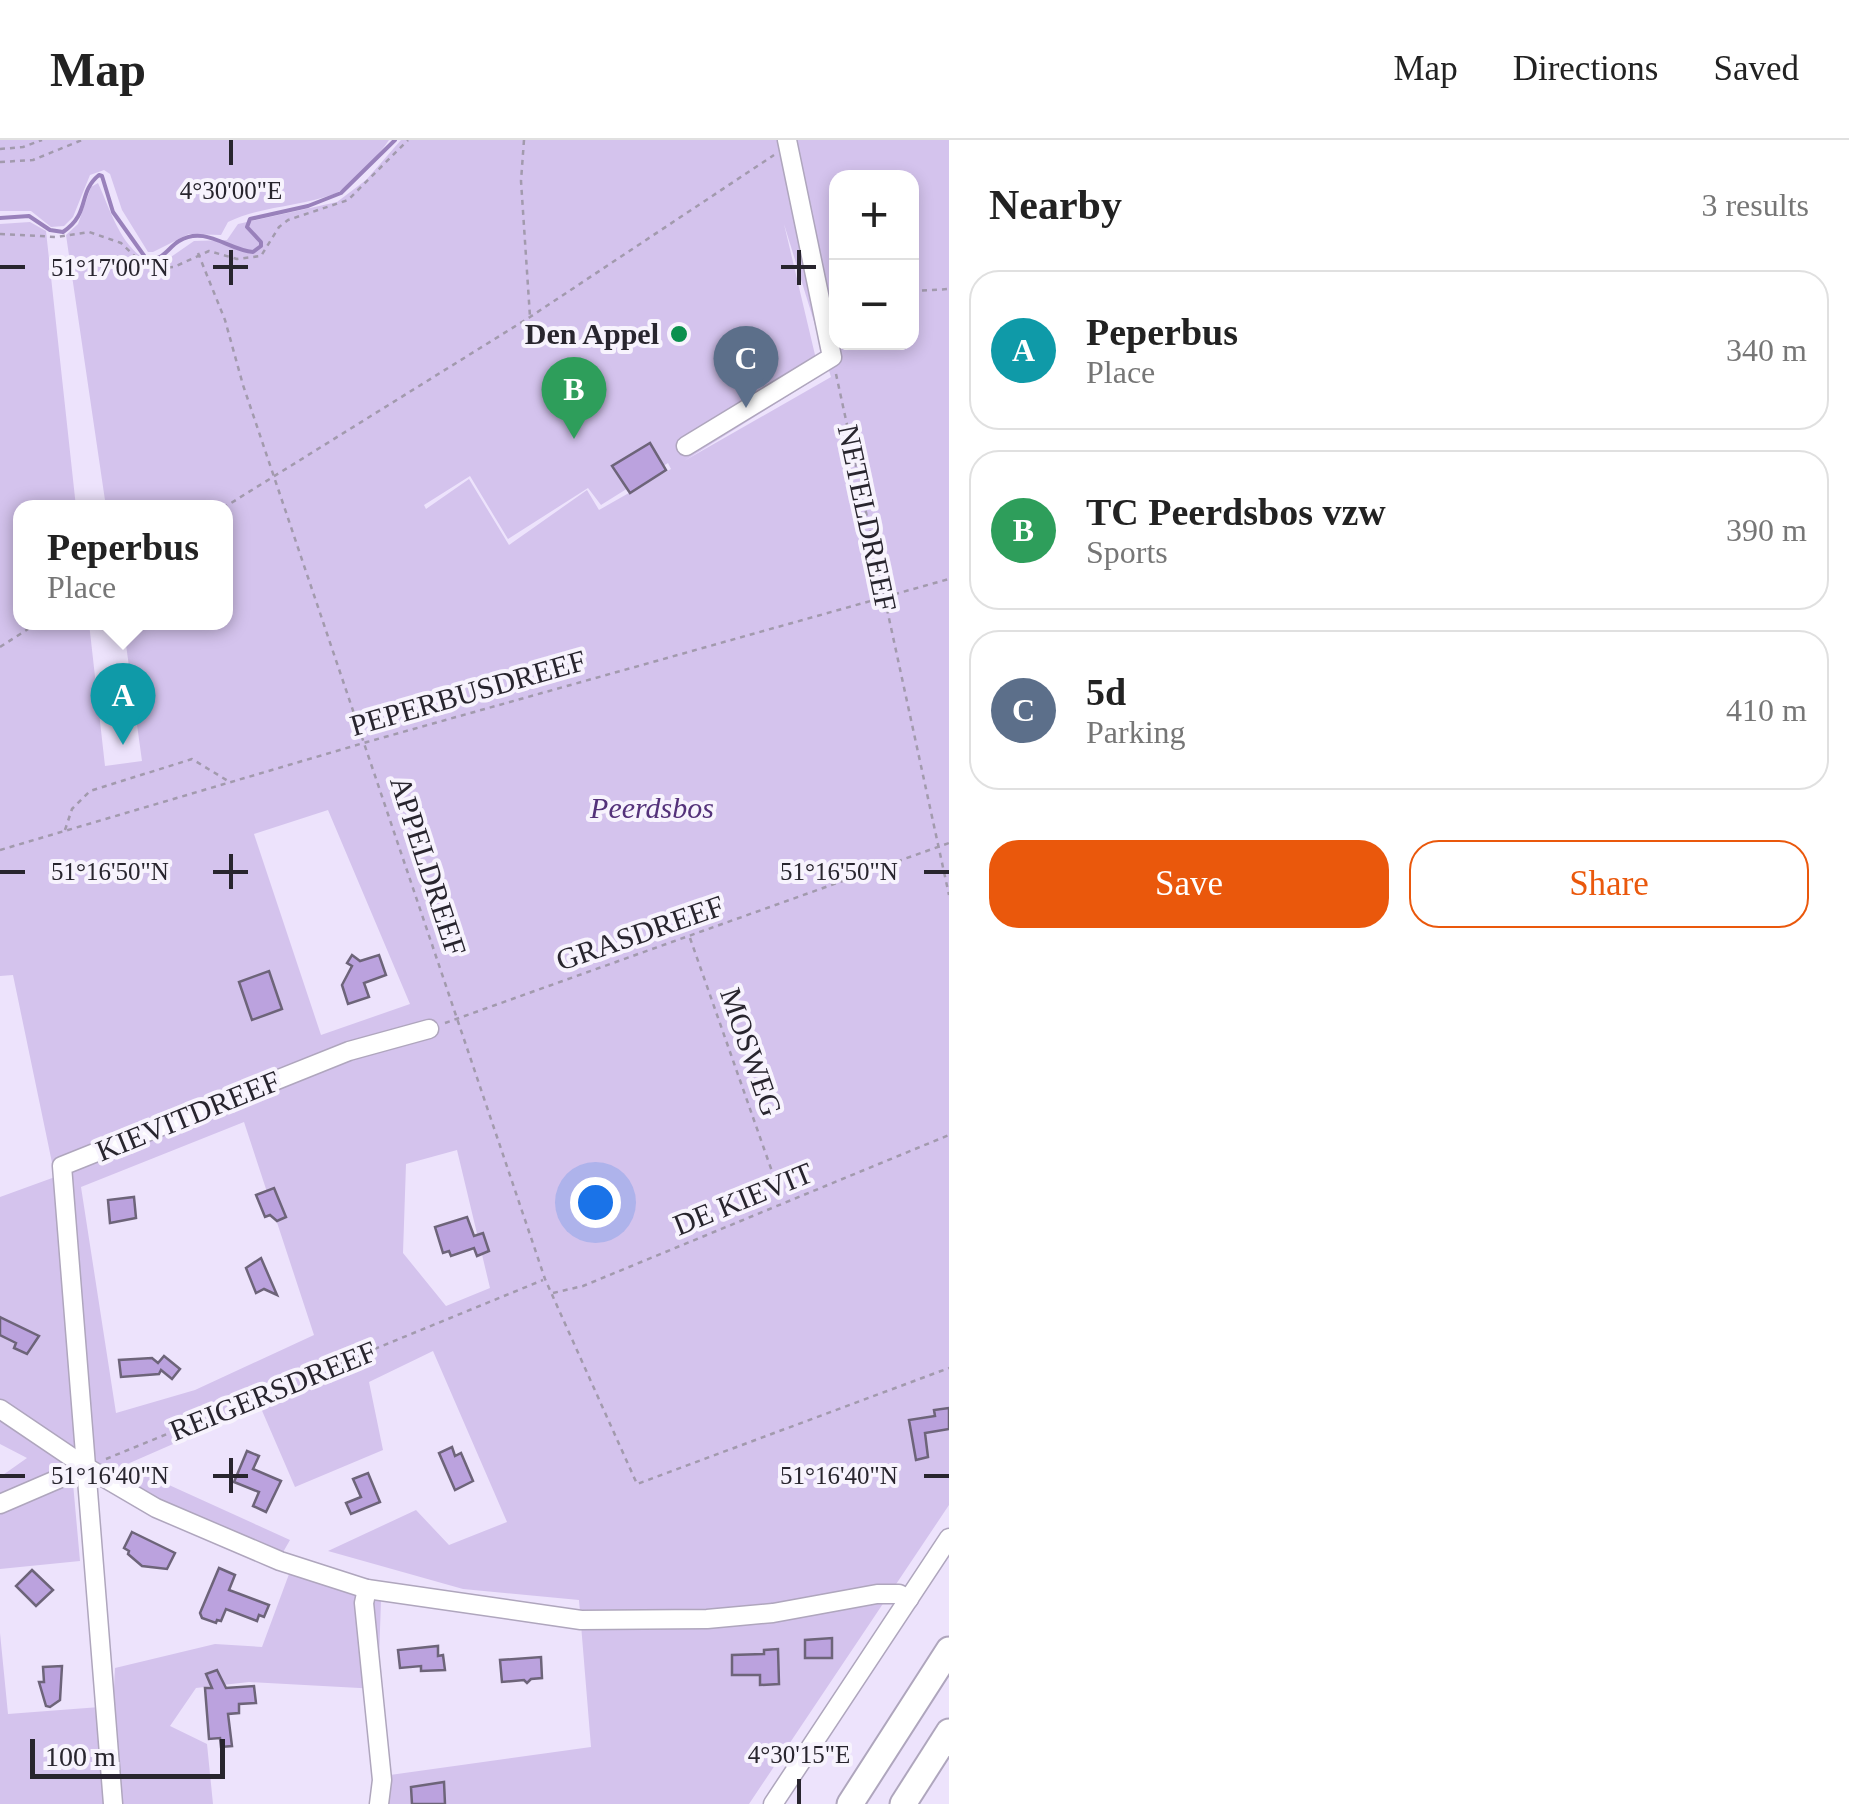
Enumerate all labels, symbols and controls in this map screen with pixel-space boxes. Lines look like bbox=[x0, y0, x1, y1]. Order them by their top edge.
text: Map bbox=[50, 43, 146, 96]
text: Map bbox=[1394, 49, 1458, 88]
text: Directions bbox=[1513, 49, 1658, 88]
text: Saved bbox=[1713, 49, 1799, 88]
map controls bbox=[829, 170, 919, 350]
button: + bbox=[829, 170, 919, 260]
text: 4°30'00"E bbox=[180, 177, 282, 204]
text: Nearby bbox=[989, 182, 1122, 228]
text: 3 results bbox=[1701, 187, 1809, 223]
text: 51°17'00"N bbox=[51, 254, 169, 281]
button: − bbox=[829, 260, 919, 350]
text: Peperbus bbox=[1086, 311, 1238, 353]
place label: Den Appel bbox=[525, 317, 659, 350]
marker: Den Appel bbox=[668, 323, 690, 345]
pin: C bbox=[714, 326, 778, 408]
text: A bbox=[1012, 332, 1035, 368]
text: 340 m bbox=[1726, 332, 1807, 368]
text: Place bbox=[1086, 354, 1155, 390]
pin: B bbox=[542, 356, 606, 439]
street label: NETELDREEF bbox=[832, 422, 903, 614]
text: TC Peerdsbos vzw bbox=[1086, 491, 1386, 533]
popup bbox=[13, 500, 233, 630]
text: B bbox=[1013, 512, 1034, 548]
text: 390 m bbox=[1726, 512, 1807, 548]
text: Peperbus bbox=[47, 526, 199, 568]
text: Sports bbox=[1086, 534, 1168, 570]
text: Place bbox=[47, 569, 116, 605]
street label: PEPERBUSDREEF bbox=[346, 643, 589, 742]
pin: A bbox=[90, 662, 156, 745]
text: 5d bbox=[1086, 671, 1126, 713]
text: C bbox=[1012, 692, 1035, 728]
text: 410 m bbox=[1726, 692, 1807, 728]
text: Parking bbox=[1086, 714, 1186, 750]
street label: APPELDREEF bbox=[384, 772, 473, 960]
park label: Peerdsbos bbox=[589, 791, 714, 824]
button: Save bbox=[989, 840, 1389, 928]
button: Share bbox=[1409, 840, 1809, 928]
text: 51°16'50"N bbox=[51, 858, 169, 885]
text: 51°16'50"N bbox=[780, 858, 898, 885]
street label: GRASDREEF bbox=[552, 888, 728, 977]
street label: MOSWEG bbox=[714, 983, 789, 1120]
street label: KIEVITDREEF bbox=[91, 1064, 284, 1167]
street label: DE KIEVIT bbox=[668, 1156, 817, 1241]
your location bbox=[570, 1177, 621, 1228]
street label: REIGERSDREEF bbox=[165, 1334, 381, 1447]
text: 51°16'40"N bbox=[51, 1462, 169, 1489]
text: 51°16'40"N bbox=[780, 1462, 898, 1489]
scale bar bbox=[30, 1734, 225, 1778]
text: 100 m bbox=[45, 1741, 116, 1772]
text: 4°30'15"E bbox=[748, 1741, 850, 1768]

